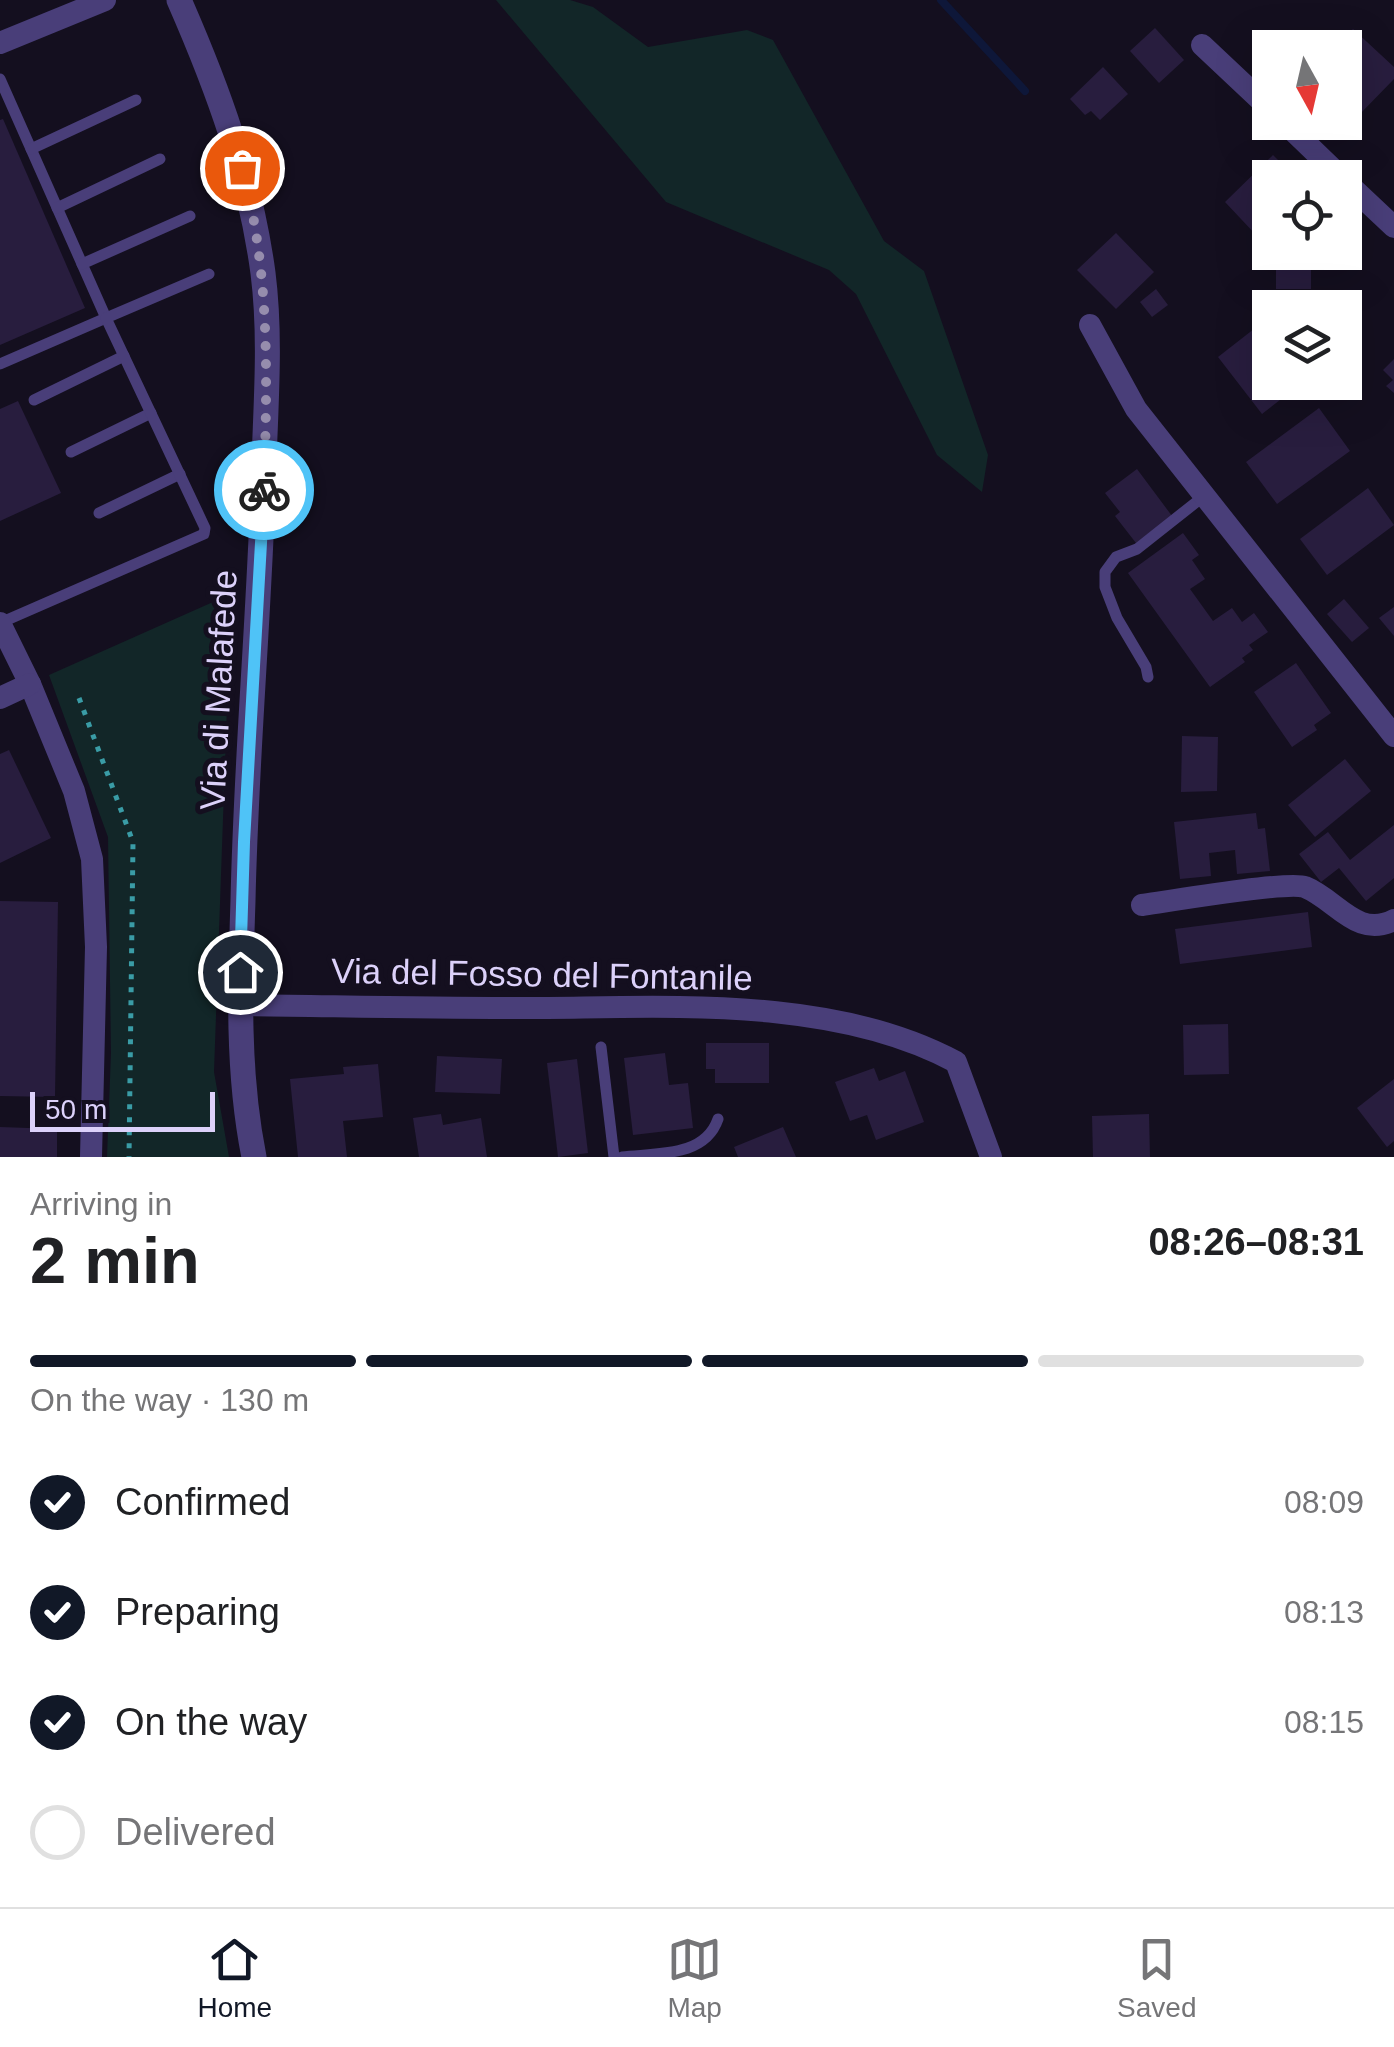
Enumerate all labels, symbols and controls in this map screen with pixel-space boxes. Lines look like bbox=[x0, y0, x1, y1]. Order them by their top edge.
north arrow bbox=[1252, 30, 1362, 140]
map controls bbox=[1252, 30, 1362, 400]
pin bbox=[200, 126, 285, 211]
icon: bag bbox=[215, 141, 270, 196]
button: locate bbox=[1252, 160, 1362, 270]
button: layers bbox=[1252, 290, 1362, 400]
courier bbox=[214, 440, 314, 540]
icon: bike bbox=[237, 463, 292, 518]
street label: Via di Malafede bbox=[192, 569, 244, 811]
pin bbox=[198, 930, 283, 1015]
icon: home bbox=[213, 945, 268, 1000]
street label: Via del Fosso del Fontanile bbox=[331, 951, 753, 997]
scale bar bbox=[30, 1087, 215, 1132]
text: 50 m bbox=[45, 1094, 107, 1125]
text: Arriving in bbox=[30, 1186, 172, 1222]
text: 08:26–08:31 bbox=[1148, 1221, 1364, 1263]
text: 2 min bbox=[30, 1224, 200, 1297]
text: On the way · 130 m bbox=[30, 1382, 309, 1418]
icon: check bbox=[30, 1475, 85, 1530]
text: Confirmed bbox=[115, 1481, 290, 1523]
text: 08:09 bbox=[1284, 1484, 1364, 1520]
icon: check bbox=[30, 1585, 85, 1640]
text: Preparing bbox=[115, 1591, 280, 1633]
text: 08:13 bbox=[1284, 1594, 1364, 1630]
icon: check bbox=[30, 1695, 85, 1750]
text: On the way bbox=[115, 1701, 307, 1743]
text: 08:15 bbox=[1284, 1704, 1364, 1740]
text: Delivered bbox=[115, 1811, 276, 1853]
tab: Home bbox=[197, 1932, 272, 2024]
tab: Map bbox=[667, 1932, 722, 2024]
tab: Saved bbox=[1117, 1932, 1196, 2024]

